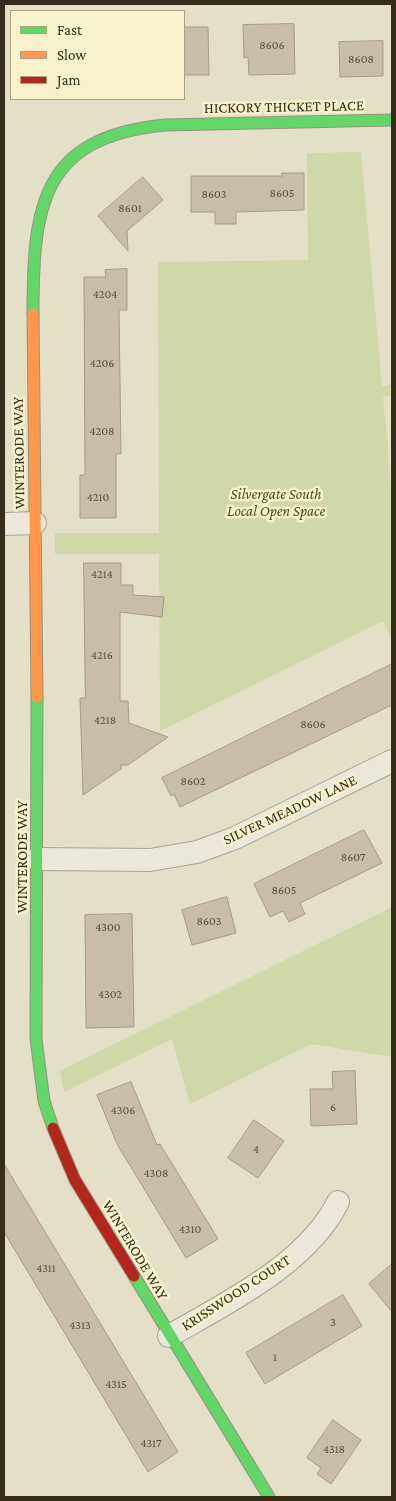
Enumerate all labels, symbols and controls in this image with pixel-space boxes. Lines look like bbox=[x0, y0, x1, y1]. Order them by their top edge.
legend bbox=[10, 10, 185, 100]
text: Fast bbox=[57, 22, 82, 38]
house number: 8606 bbox=[259, 38, 285, 52]
text: Slow bbox=[57, 47, 86, 63]
house number: 8608 bbox=[348, 52, 374, 66]
text: Jam bbox=[57, 72, 80, 88]
street label: HICKORY THICKET PLACE bbox=[204, 97, 364, 117]
house number: 8605 bbox=[270, 186, 294, 200]
house number: 8603 bbox=[202, 187, 226, 201]
house number: 8601 bbox=[118, 201, 142, 215]
house number: 4204 bbox=[93, 287, 117, 301]
house number: 4206 bbox=[90, 356, 114, 370]
street label: WINTERODE WAY bbox=[9, 396, 29, 510]
house number: 4208 bbox=[90, 424, 114, 438]
park label: Silvergate South Local Open Space bbox=[227, 485, 325, 520]
house number: 4210 bbox=[87, 490, 109, 504]
house number: 4214 bbox=[91, 567, 113, 581]
house number: 4216 bbox=[91, 648, 113, 662]
house number: 4218 bbox=[94, 713, 116, 727]
house number: 8606 bbox=[300, 717, 326, 731]
street label: SILVER MEADOW LANE bbox=[220, 771, 360, 849]
house number: 8602 bbox=[181, 774, 205, 788]
street label: WINTERODE WAY bbox=[13, 801, 31, 913]
house number: 8607 bbox=[341, 850, 365, 864]
house number: 8605 bbox=[272, 883, 296, 897]
house number: 8603 bbox=[197, 914, 221, 928]
house number: 4300 bbox=[95, 920, 121, 934]
house number: 4302 bbox=[98, 987, 122, 1001]
house number: 6 bbox=[330, 1100, 336, 1114]
house number: 4306 bbox=[111, 1103, 135, 1117]
house number: 4 bbox=[253, 1142, 259, 1156]
house number: 4308 bbox=[144, 1166, 168, 1180]
street label: WINTERODE WAY bbox=[98, 1197, 172, 1303]
house number: 4310 bbox=[179, 1222, 201, 1236]
street label: KRISSWOOD COURT bbox=[178, 1251, 294, 1335]
house number: 4311 bbox=[36, 1261, 56, 1275]
house number: 3 bbox=[330, 1315, 336, 1329]
house number: 4313 bbox=[69, 1318, 91, 1332]
house number: 1 bbox=[273, 1350, 277, 1364]
house number: 4315 bbox=[105, 1377, 127, 1391]
house number: 4317 bbox=[140, 1436, 162, 1450]
house number: 4318 bbox=[323, 1442, 345, 1456]

